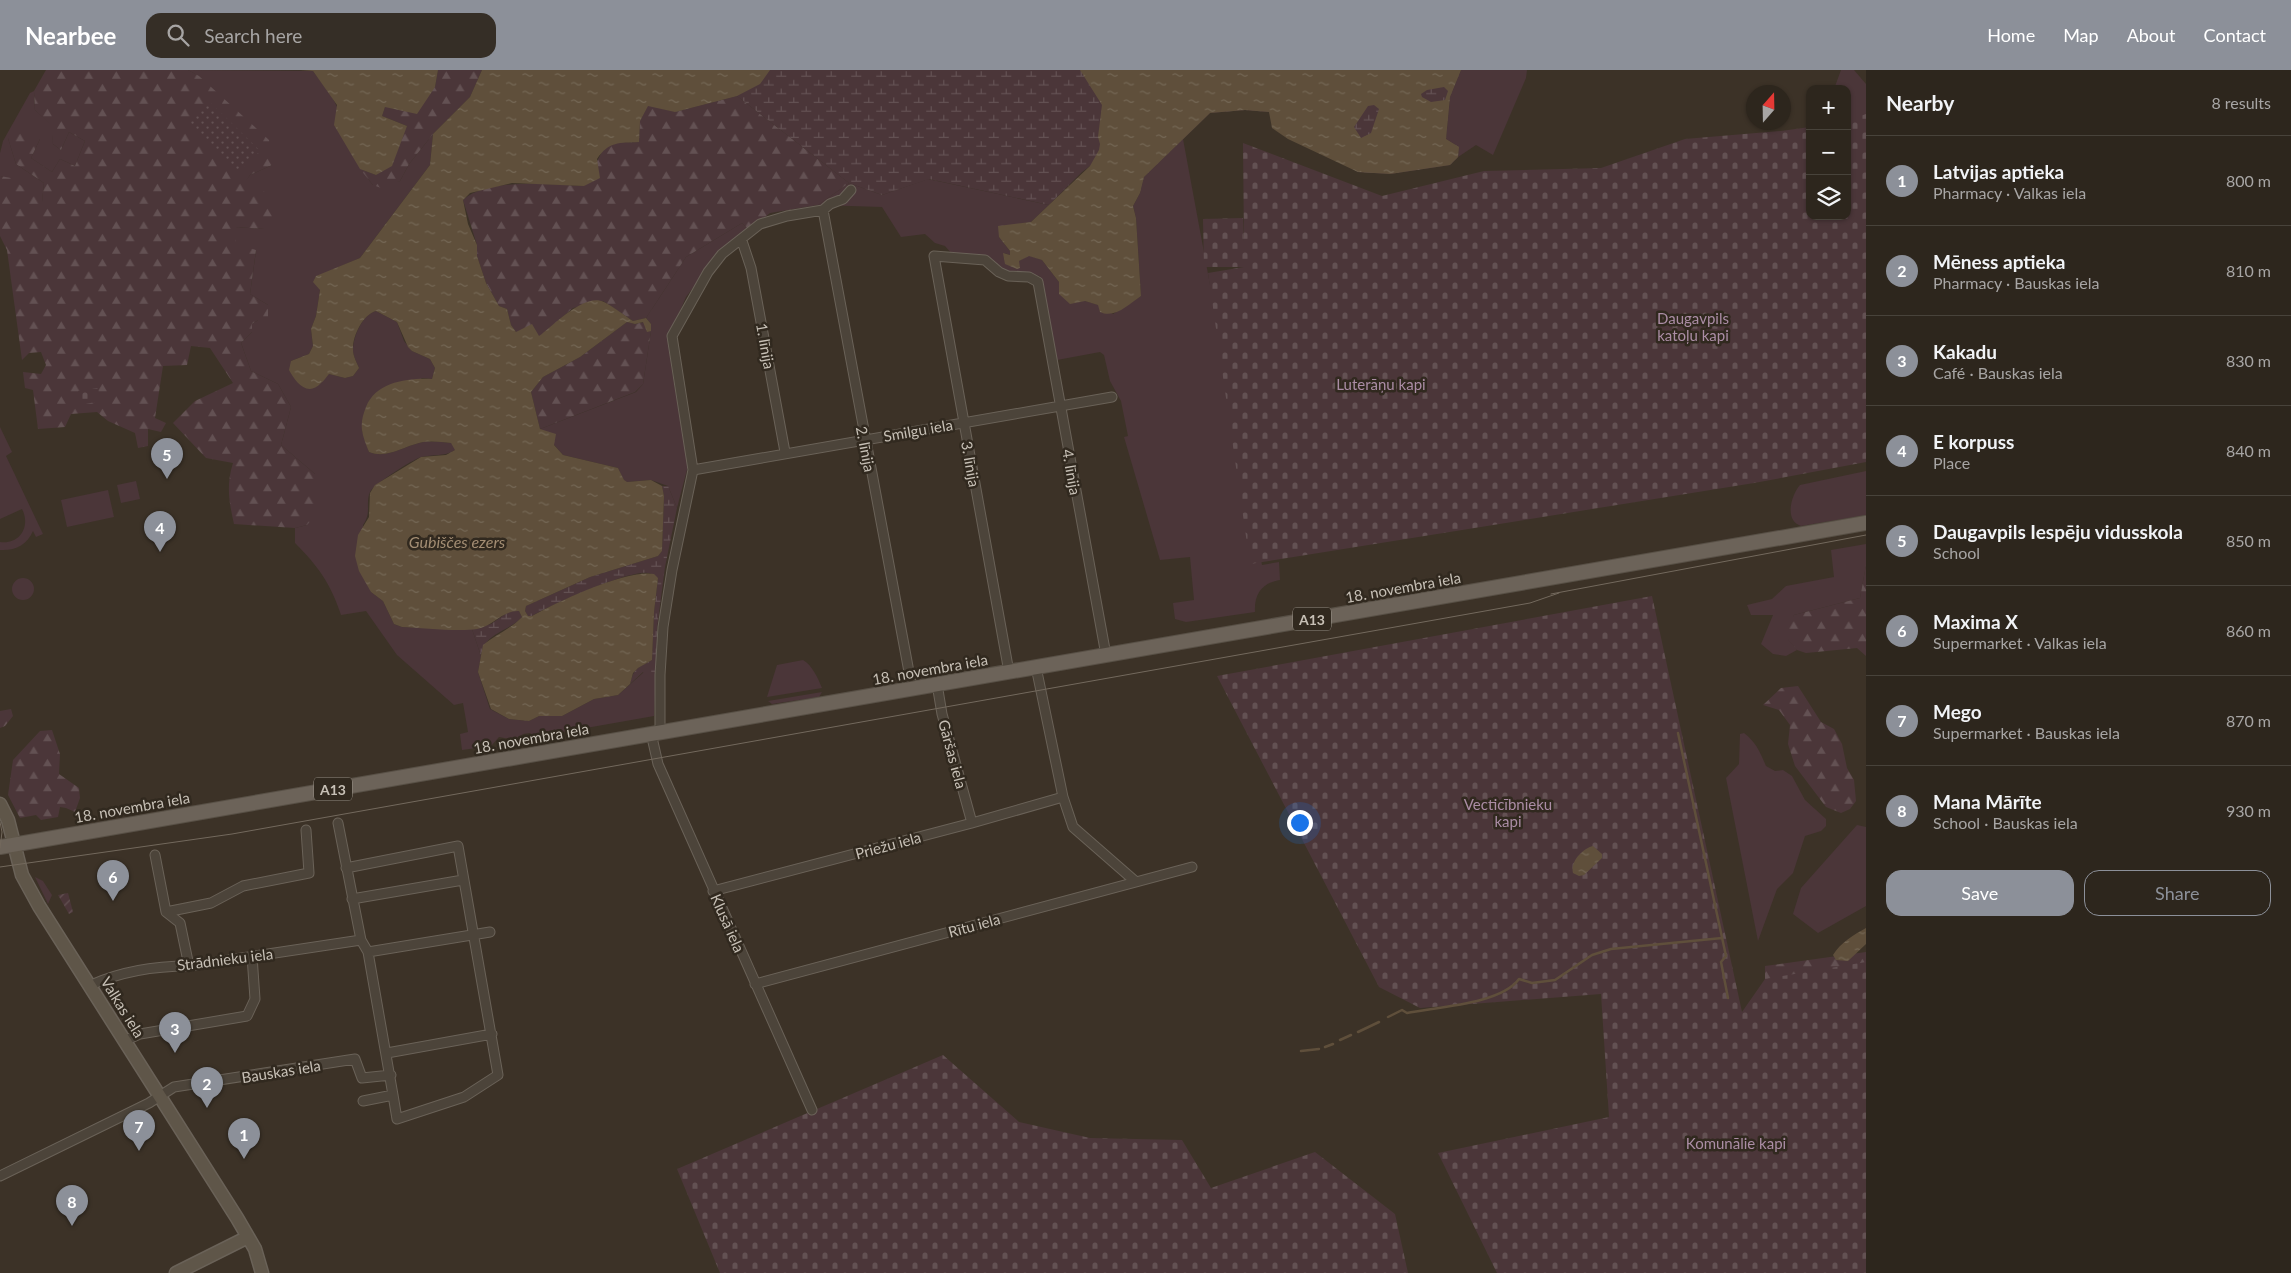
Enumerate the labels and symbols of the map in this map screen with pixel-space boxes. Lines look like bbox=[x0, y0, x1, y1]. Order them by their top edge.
north arrow bbox=[1746, 85, 1791, 130]
park label: Daugavpils katoļu kapi bbox=[1657, 309, 1729, 344]
street label: 1. līnija bbox=[753, 322, 779, 370]
park label: Luterāņu kapi bbox=[1336, 375, 1426, 393]
street label: Smilgu iela bbox=[882, 415, 954, 445]
street label: 2. līnija bbox=[853, 425, 879, 473]
pin: 5 bbox=[151, 438, 183, 479]
street label: 3. līnija bbox=[958, 440, 984, 488]
street label: 4. līnija bbox=[1059, 448, 1085, 496]
pin: 4 bbox=[144, 511, 176, 552]
water label: Gubiščes ezers bbox=[409, 532, 506, 551]
street label: 18. novembra iela bbox=[1344, 568, 1462, 606]
road number: A13 bbox=[1293, 608, 1331, 630]
street label: 18. novembra iela bbox=[871, 650, 989, 688]
street label: Gāršas iela bbox=[935, 718, 971, 790]
street label: 18. novembra iela bbox=[472, 719, 590, 757]
road number: A13 bbox=[314, 778, 352, 801]
street label: 18. novembra iela bbox=[73, 788, 191, 826]
park label: Vecticībnieku kapi bbox=[1464, 795, 1552, 830]
your location bbox=[1287, 810, 1313, 836]
street label: Priežu iela bbox=[853, 828, 923, 862]
pin: 6 bbox=[97, 860, 129, 901]
street label: Klusā iela bbox=[707, 891, 749, 955]
street label: Rītu iela bbox=[946, 909, 1002, 941]
street label: Strādnieku iela bbox=[176, 944, 274, 974]
street label: Valkas iela bbox=[97, 973, 149, 1041]
pin: 3 bbox=[159, 1012, 191, 1053]
street label: Bauskas iela bbox=[240, 1056, 322, 1086]
pin: 2 bbox=[191, 1067, 223, 1108]
pin: 7 bbox=[123, 1110, 155, 1151]
pin: 1 bbox=[228, 1118, 260, 1159]
park label: Komunālie kapi bbox=[1686, 1134, 1786, 1152]
pin: 8 bbox=[56, 1185, 88, 1226]

